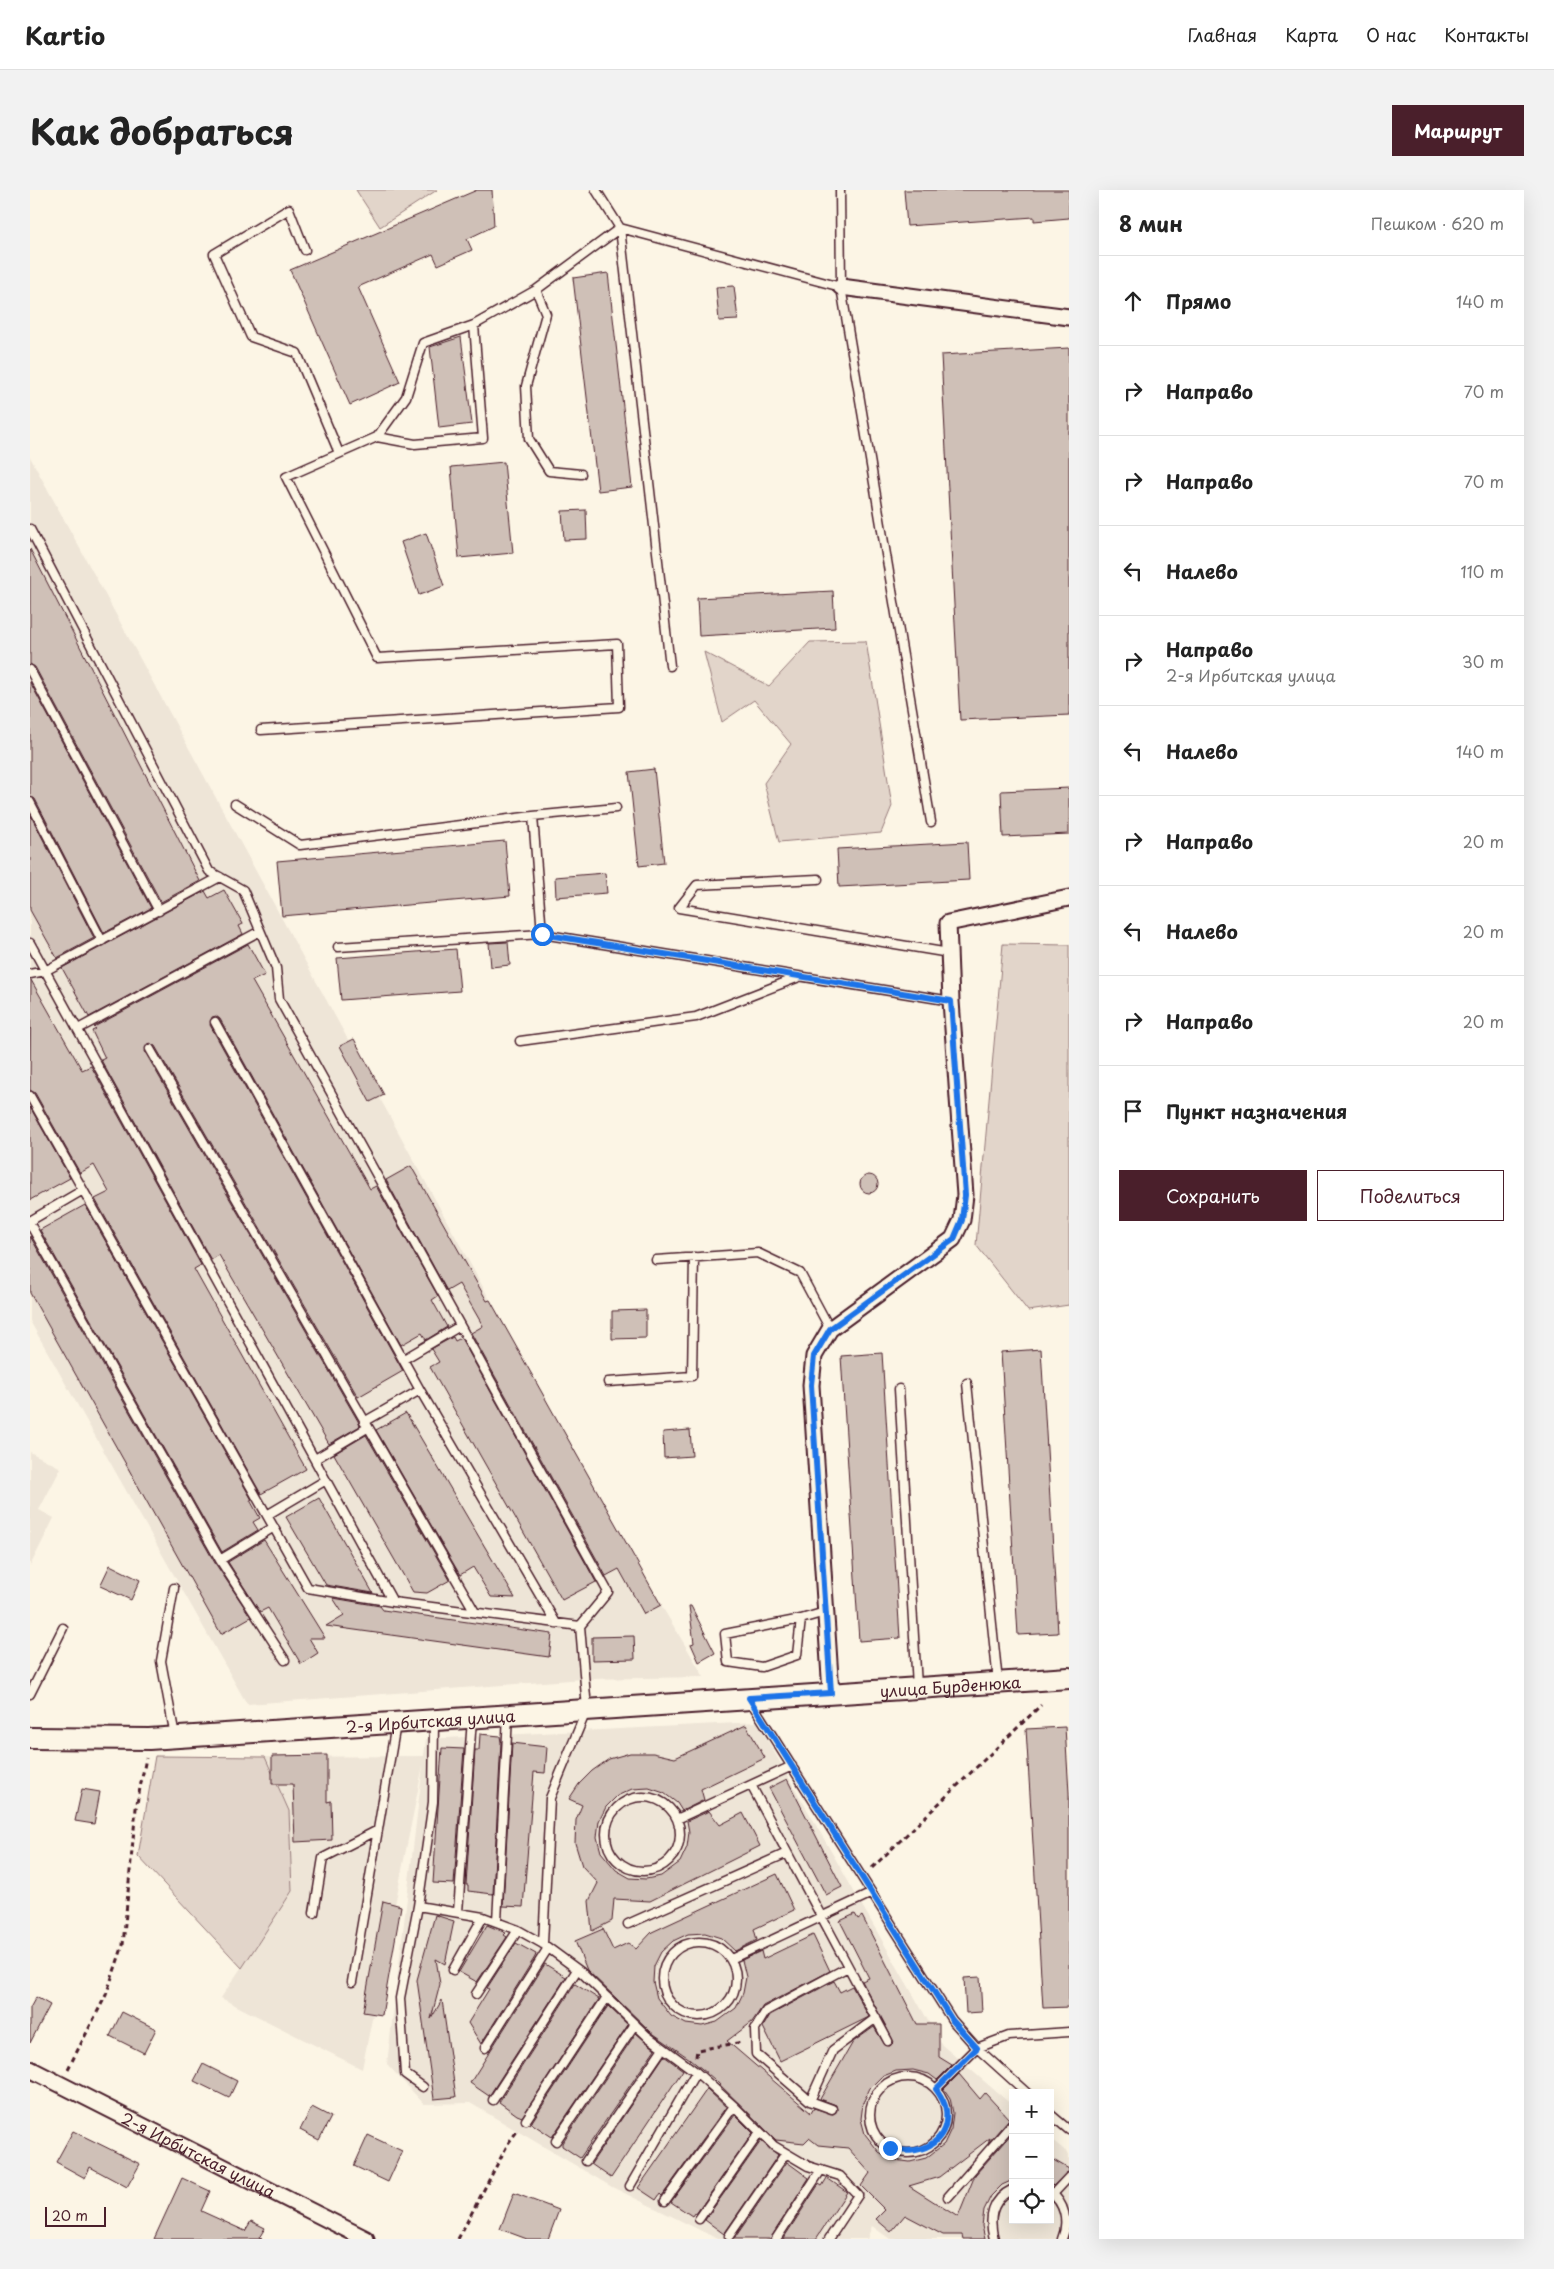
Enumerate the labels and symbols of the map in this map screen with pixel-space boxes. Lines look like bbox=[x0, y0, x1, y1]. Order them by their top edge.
route start bbox=[531, 923, 554, 946]
street label: улица Бурденюка bbox=[879, 1669, 1021, 1703]
street label: 2-я Ирбитская улица bbox=[345, 1703, 516, 1738]
street label: 2-я Ирбитская улица bbox=[118, 2105, 280, 2203]
route end bbox=[879, 2137, 902, 2160]
scale bar bbox=[45, 2204, 106, 2227]

